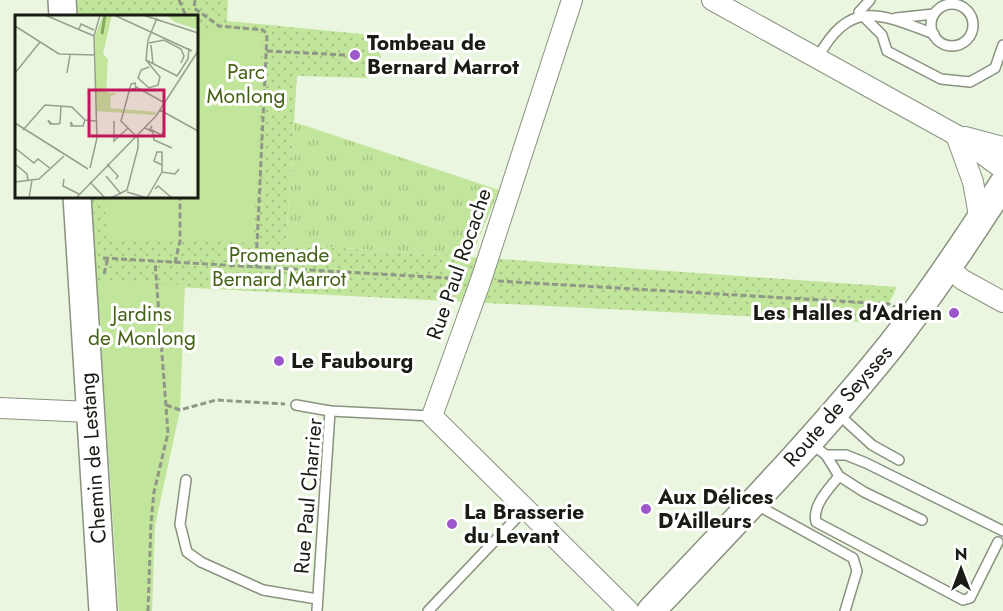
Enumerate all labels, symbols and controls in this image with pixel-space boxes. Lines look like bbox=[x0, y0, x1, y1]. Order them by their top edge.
inset map bbox=[15, 15, 198, 198]
place label: Tombeau de Bernard Marrot bbox=[367, 28, 519, 82]
marker: Tombeau de Bernard Marrot bbox=[348, 48, 362, 62]
park label: Parc Monlong bbox=[207, 57, 285, 111]
street label: Rue Paul Rocache bbox=[419, 184, 499, 344]
park label: Promenade Bernard Marrot bbox=[212, 240, 346, 294]
place label: Les Halles d'Adrien bbox=[753, 298, 942, 328]
park label: Jardins de Monlong bbox=[88, 299, 196, 353]
marker: Les Halles d'Adrien bbox=[947, 306, 961, 320]
street label: Route de Seysses bbox=[777, 338, 899, 474]
place label: Le Faubourg bbox=[291, 346, 413, 376]
marker: Le Faubourg bbox=[272, 354, 286, 368]
street label: Chemin de Lestang bbox=[72, 371, 114, 545]
street label: Rue Paul Charrier bbox=[286, 416, 330, 575]
place label: Aux Délices D'Ailleurs bbox=[657, 482, 774, 536]
place label: La Brasserie du Levant bbox=[464, 497, 584, 551]
marker: Aux Délices D'Ailleurs bbox=[639, 502, 653, 516]
marker: La Brasserie du Levant bbox=[445, 517, 459, 531]
north arrow bbox=[931, 539, 991, 599]
text: N bbox=[955, 543, 967, 566]

